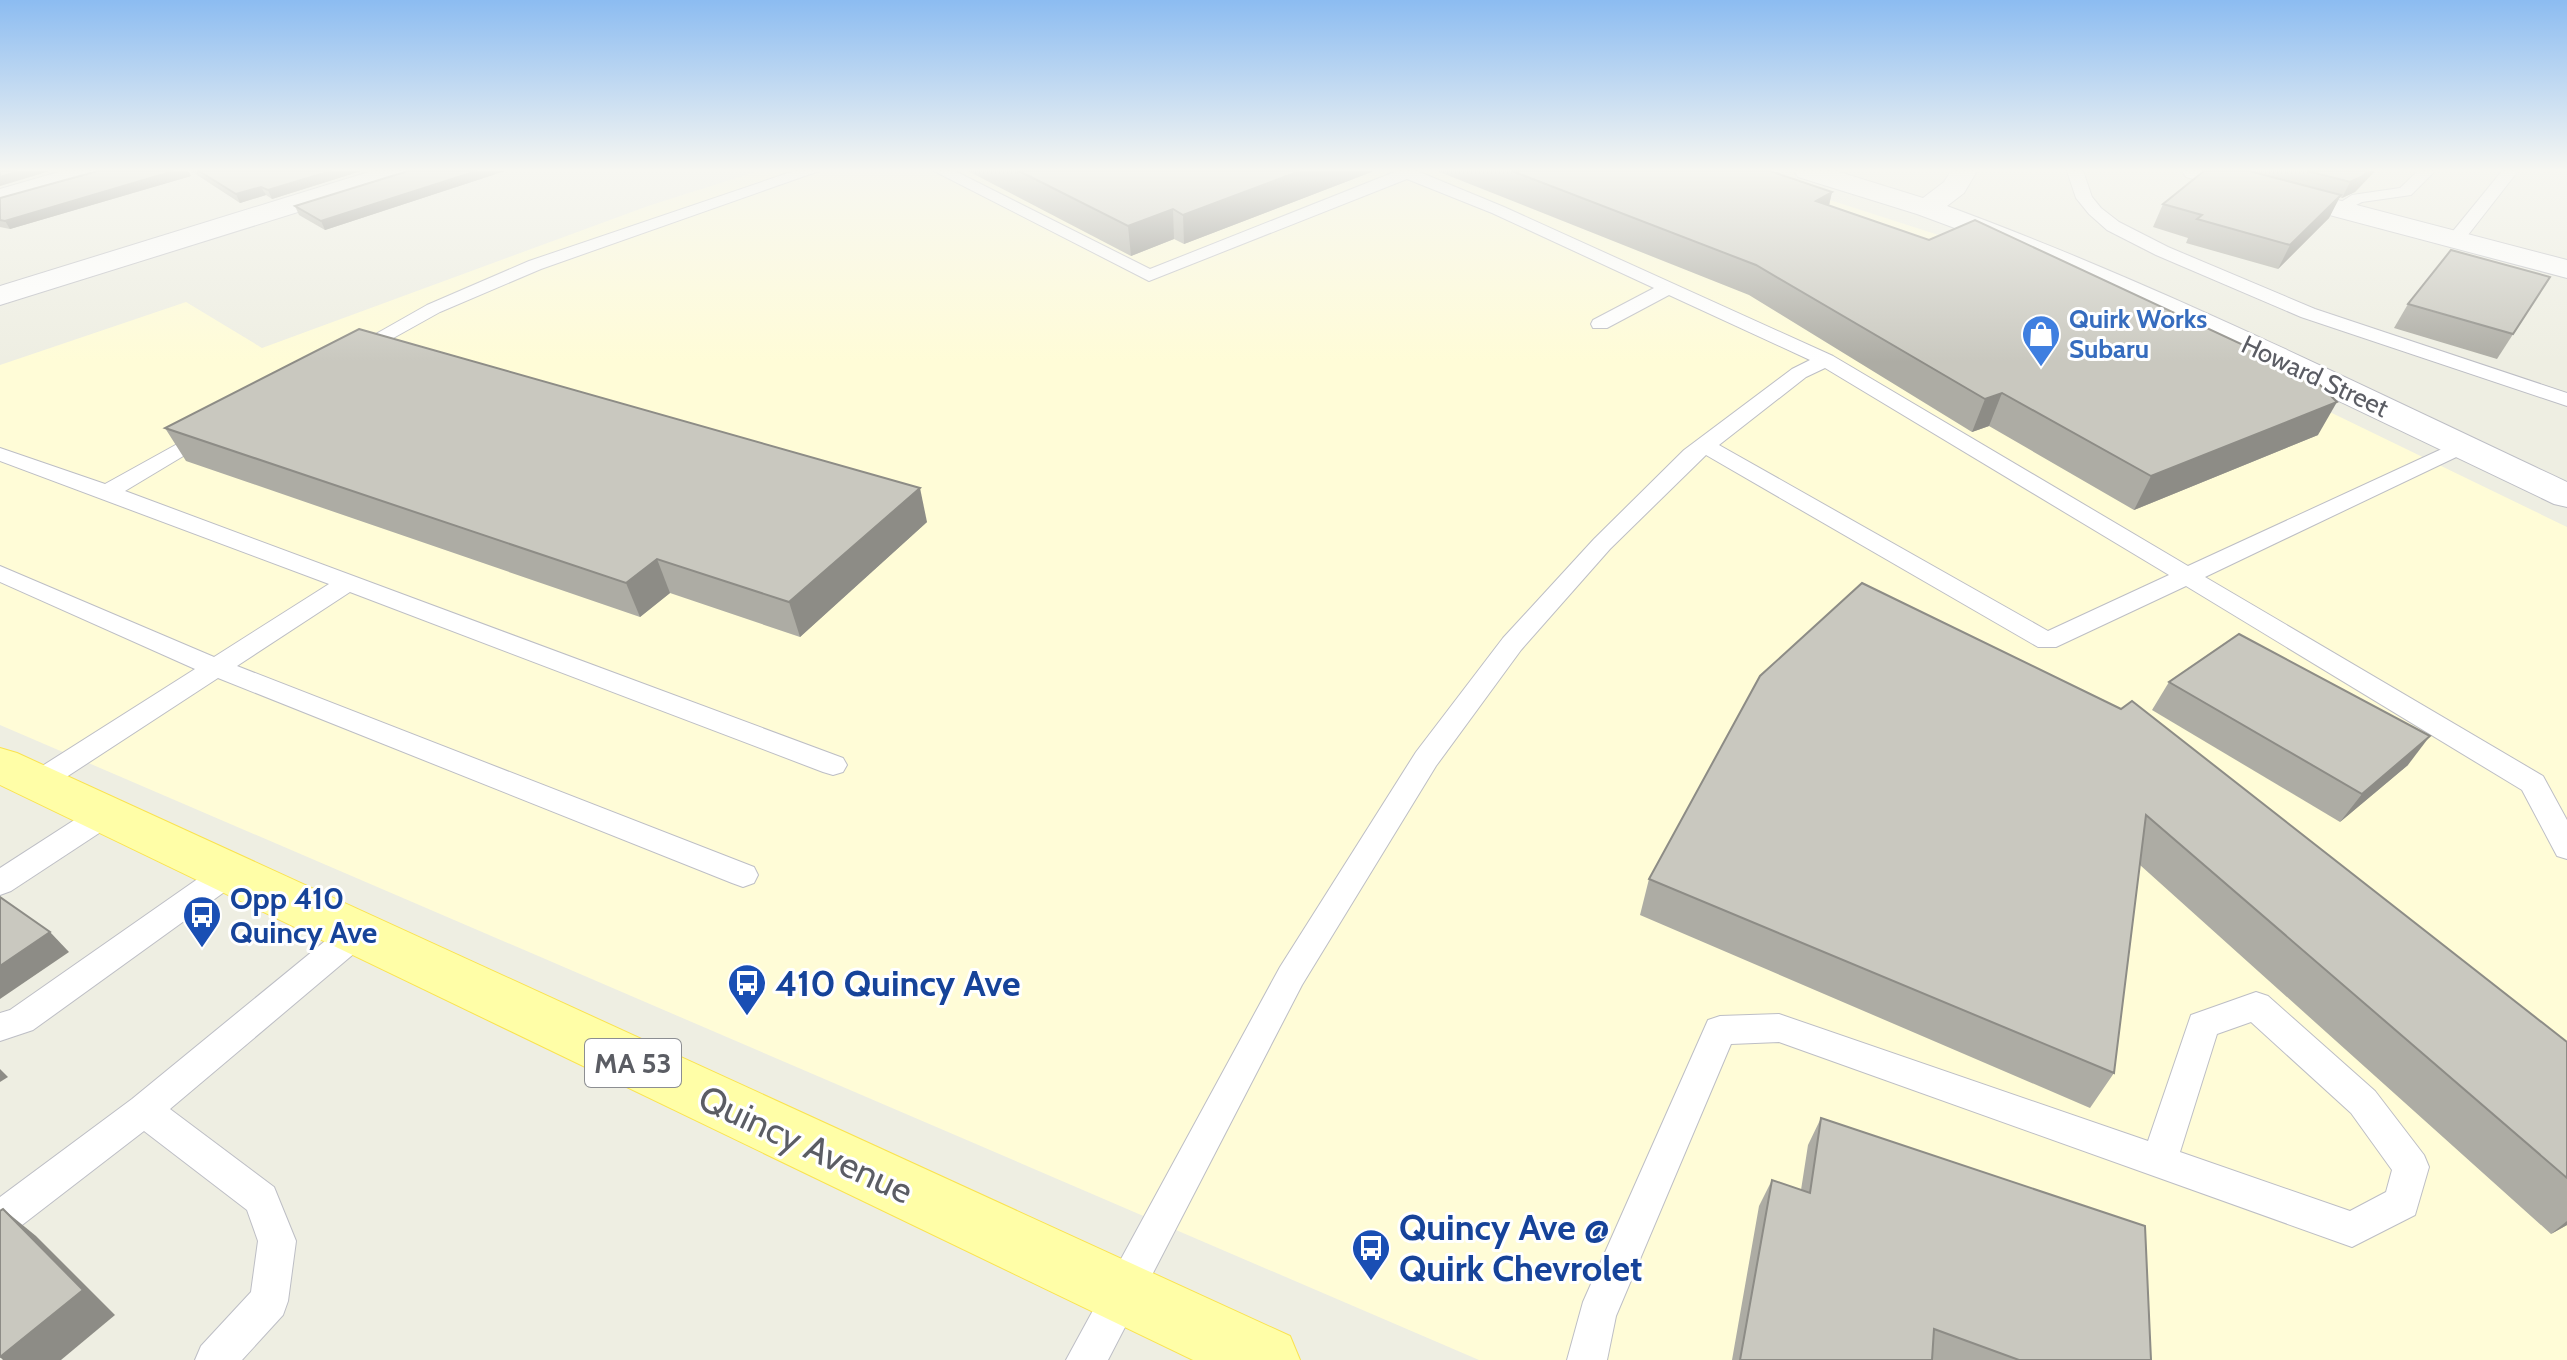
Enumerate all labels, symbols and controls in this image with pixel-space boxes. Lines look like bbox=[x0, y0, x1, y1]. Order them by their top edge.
place label: Quirk Works Subaru bbox=[2069, 303, 2207, 365]
shop icon: Quirk Works Subaru bbox=[2020, 313, 2062, 368]
street label: Howard Street bbox=[2236, 328, 2394, 424]
place label: Opp 410 Quincy Ave bbox=[230, 880, 377, 951]
bus stop icon: Opp 410 Quincy Ave bbox=[181, 894, 223, 949]
place label: 410 Quincy Ave bbox=[775, 961, 1021, 1005]
bus stop icon: 410 Quincy Ave bbox=[726, 962, 768, 1017]
road number: MA 53 bbox=[585, 1039, 681, 1087]
street label: Quincy Avenue bbox=[692, 1075, 920, 1213]
place label: Quincy Ave @ Quirk Chevrolet bbox=[1399, 1205, 1642, 1290]
bus stop icon: Quincy Ave @ Quirk Chevrolet bbox=[1350, 1227, 1392, 1282]

